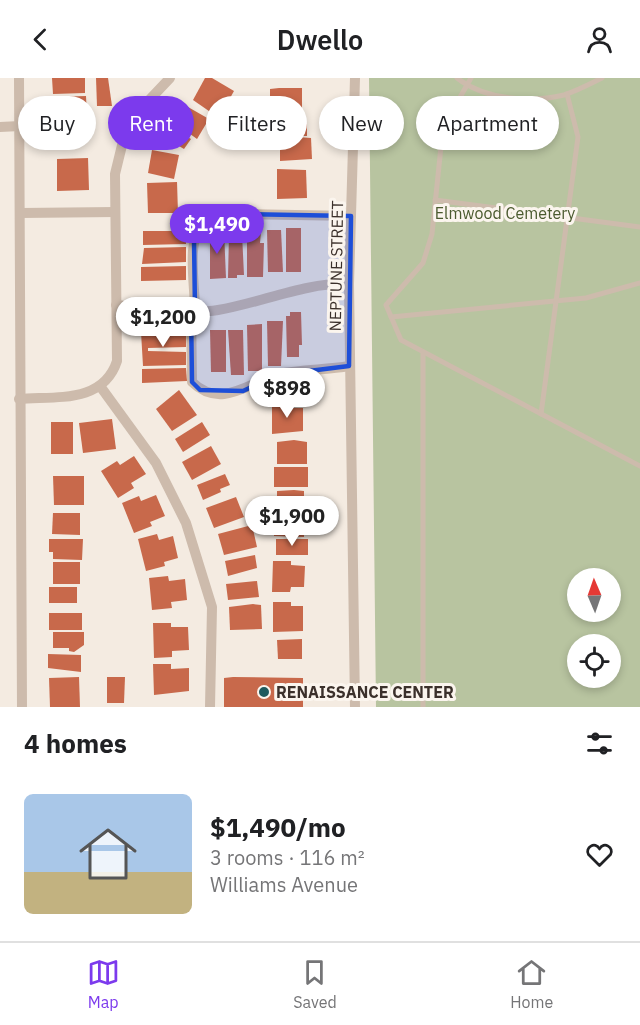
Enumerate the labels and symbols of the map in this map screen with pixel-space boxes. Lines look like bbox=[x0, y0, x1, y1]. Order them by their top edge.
street label: NEPTUNE STREET bbox=[325, 200, 347, 332]
park label: Elmwood Cemetery bbox=[435, 203, 575, 223]
pin: $1,490 bbox=[168, 204, 266, 255]
pin: $1,200 bbox=[114, 297, 212, 348]
pin: $898 bbox=[251, 368, 323, 419]
pin: $1,900 bbox=[243, 496, 341, 547]
north arrow bbox=[567, 568, 621, 622]
place label: RENAISSANCE CENTER bbox=[276, 682, 454, 702]
marker: RENAISSANCE CENTER bbox=[257, 685, 271, 699]

